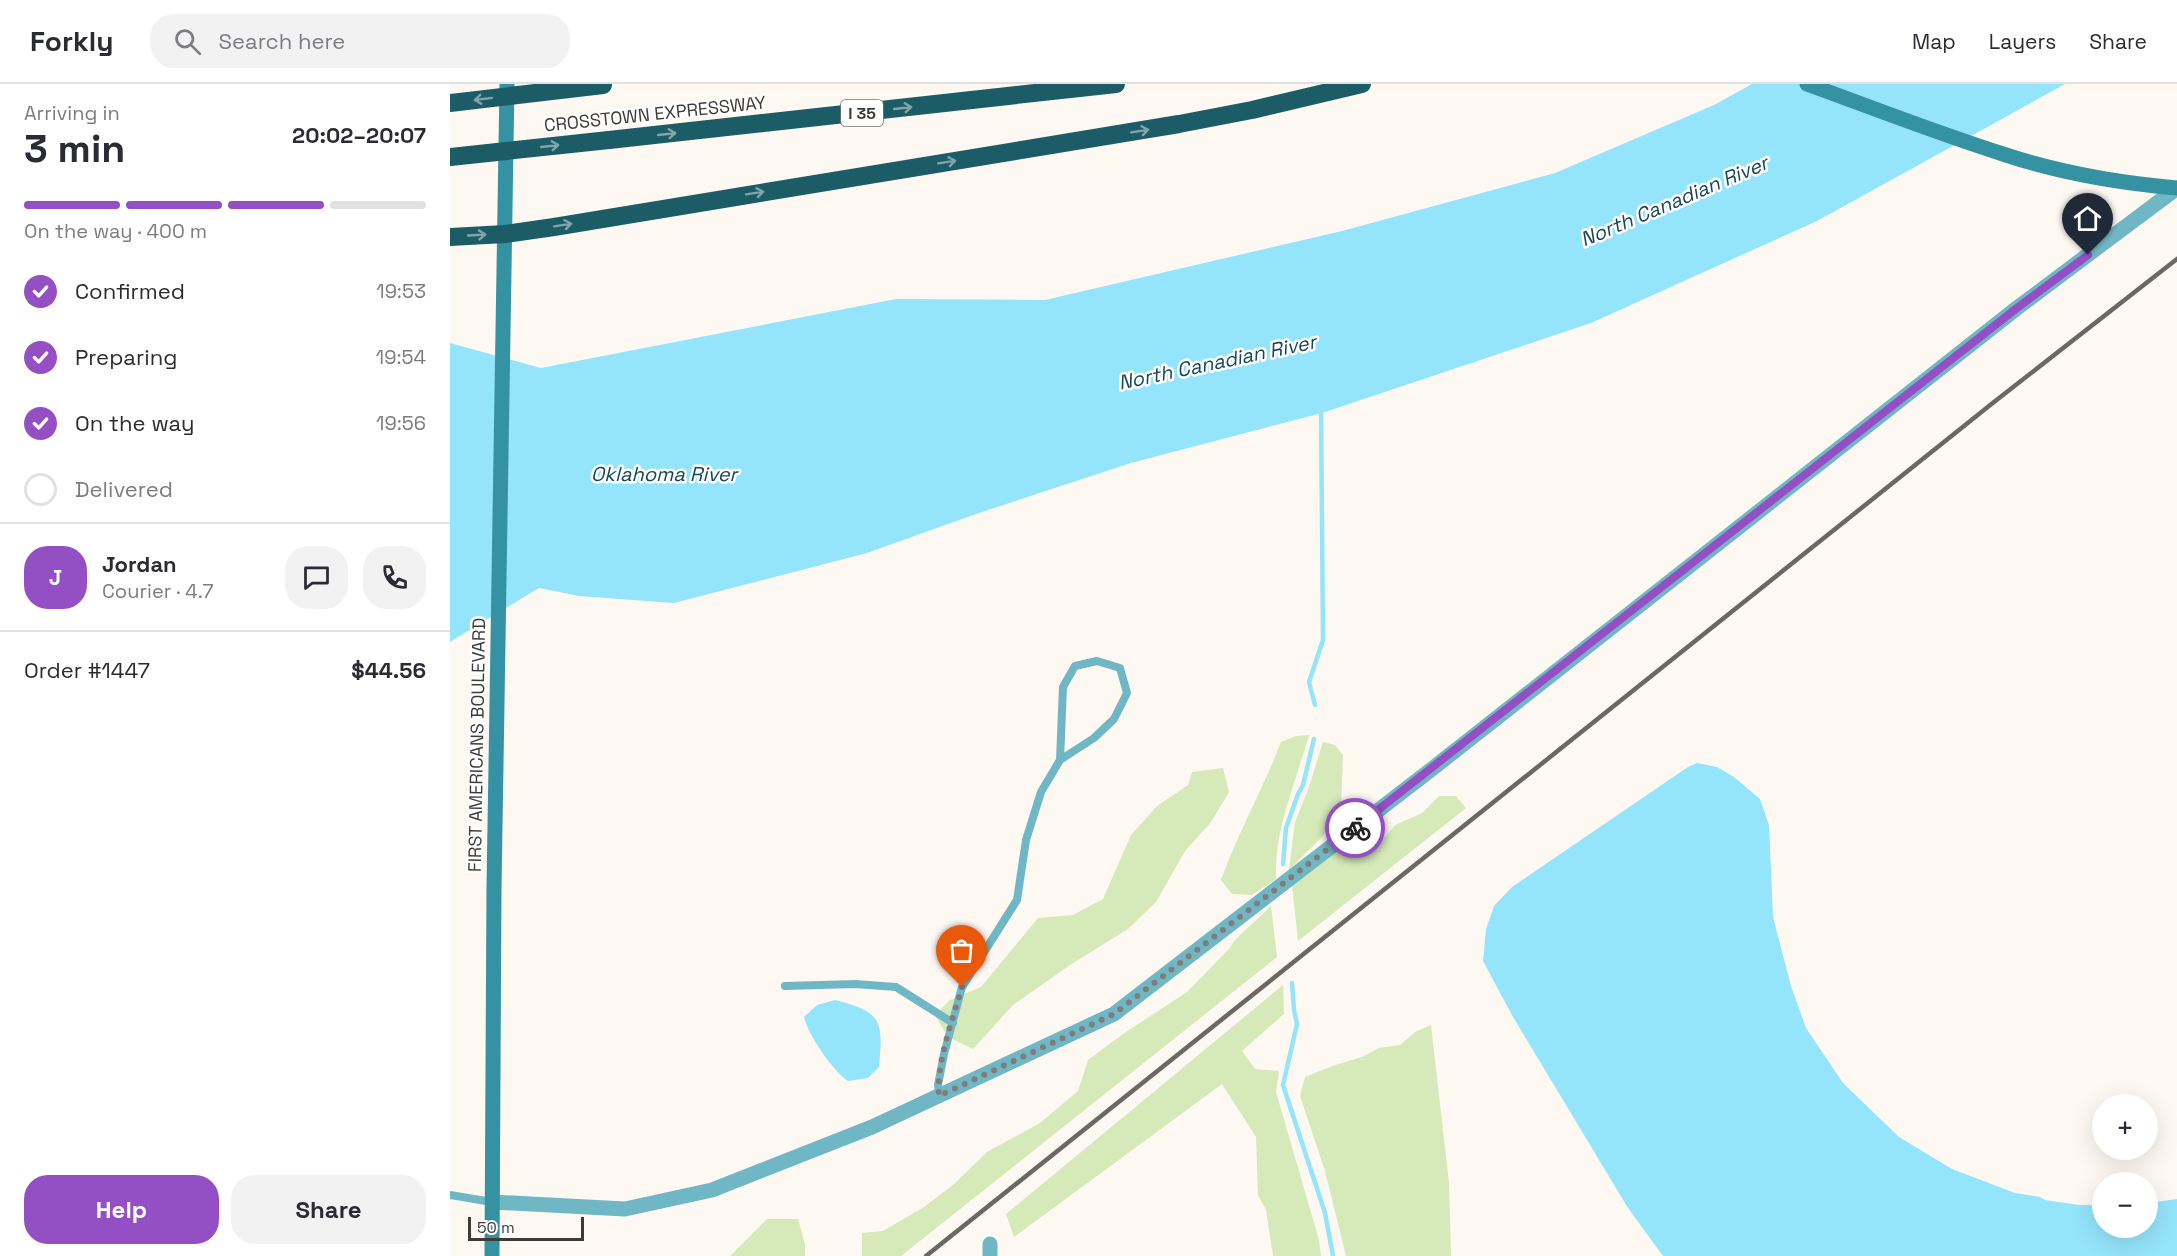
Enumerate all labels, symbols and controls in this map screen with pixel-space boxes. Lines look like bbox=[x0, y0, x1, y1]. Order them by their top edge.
search box bbox=[150, 14, 570, 68]
text: Forkly bbox=[30, 23, 114, 59]
icon: search bbox=[171, 25, 204, 58]
text: Search here bbox=[219, 27, 345, 55]
text: Map bbox=[1912, 28, 1956, 55]
text: Layers bbox=[1989, 28, 2056, 55]
text: Share bbox=[2089, 28, 2147, 55]
street label: CROSSTOWN EXPRESSWAY bbox=[543, 90, 767, 137]
one-way arrow bbox=[473, 94, 493, 105]
text: Arriving in bbox=[24, 100, 120, 126]
road number: I 35 bbox=[841, 100, 883, 126]
one-way arrow bbox=[892, 102, 912, 113]
text: 20:02–20:07 bbox=[292, 121, 426, 149]
text: 3 min bbox=[24, 124, 125, 173]
one-way arrow bbox=[1130, 125, 1149, 136]
one-way arrow bbox=[657, 128, 677, 139]
one-way arrow bbox=[539, 140, 559, 151]
water label: North Canadian River bbox=[1576, 149, 1774, 252]
one-way arrow bbox=[937, 156, 957, 167]
one-way arrow bbox=[745, 188, 764, 199]
pin bbox=[2062, 193, 2113, 255]
icon: home bbox=[2071, 202, 2104, 235]
text: On the way · 400 m bbox=[24, 218, 207, 244]
one-way arrow bbox=[552, 220, 572, 231]
one-way arrow bbox=[467, 230, 487, 241]
icon: check bbox=[24, 275, 57, 308]
text: Confirmed bbox=[75, 277, 185, 305]
text: 19:53 bbox=[376, 278, 426, 304]
water label: North Canadian River bbox=[1116, 328, 1321, 396]
icon: check bbox=[24, 341, 57, 374]
text: Preparing bbox=[75, 343, 177, 371]
text: 19:54 bbox=[376, 344, 426, 370]
icon: check bbox=[24, 407, 57, 440]
text: On the way bbox=[75, 409, 194, 437]
text: 19:56 bbox=[376, 410, 426, 436]
water label: Oklahoma River bbox=[591, 461, 740, 487]
text: Delivered bbox=[75, 475, 173, 503]
button: chat bbox=[285, 546, 348, 609]
button: phone bbox=[363, 546, 426, 609]
text: Jordan bbox=[102, 550, 177, 578]
text: J bbox=[49, 563, 62, 591]
text: Courier · 4.7 bbox=[102, 578, 213, 604]
street label: FIRST AMERICANS BOULEVARD bbox=[463, 618, 490, 872]
text: Order #1447 bbox=[24, 656, 150, 684]
text: $44.56 bbox=[351, 656, 426, 684]
courier bbox=[1325, 798, 1385, 858]
icon: bike bbox=[1339, 812, 1372, 845]
pin bbox=[936, 925, 987, 987]
icon: bag bbox=[945, 934, 978, 967]
map controls bbox=[2092, 1094, 2158, 1238]
button: + bbox=[2092, 1094, 2158, 1160]
button: − bbox=[2092, 1172, 2158, 1238]
button: Help bbox=[24, 1175, 219, 1244]
button: Share bbox=[231, 1175, 426, 1244]
scale bar bbox=[468, 1214, 584, 1242]
text: 50 m bbox=[477, 1217, 515, 1238]

